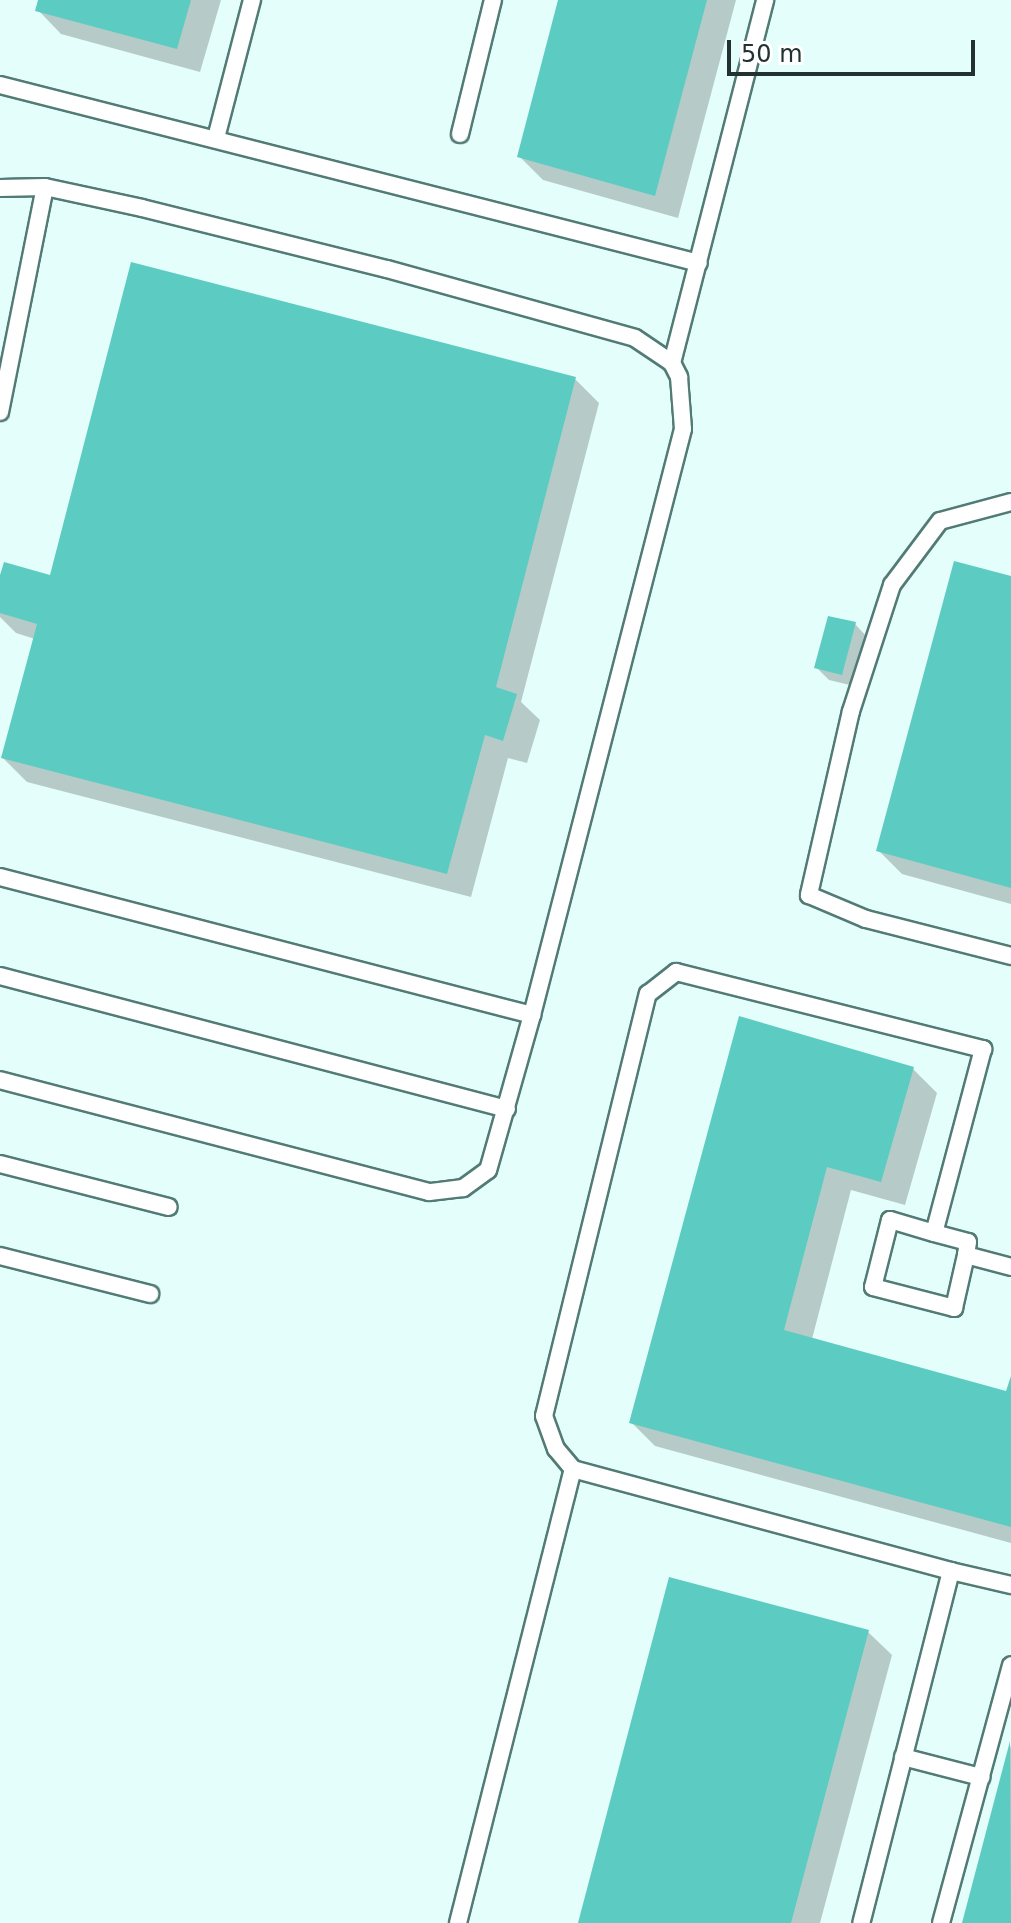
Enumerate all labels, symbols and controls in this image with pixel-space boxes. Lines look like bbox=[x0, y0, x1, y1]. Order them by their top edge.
scale bar bbox=[731, 24, 979, 74]
text: 50 m bbox=[741, 40, 803, 68]

